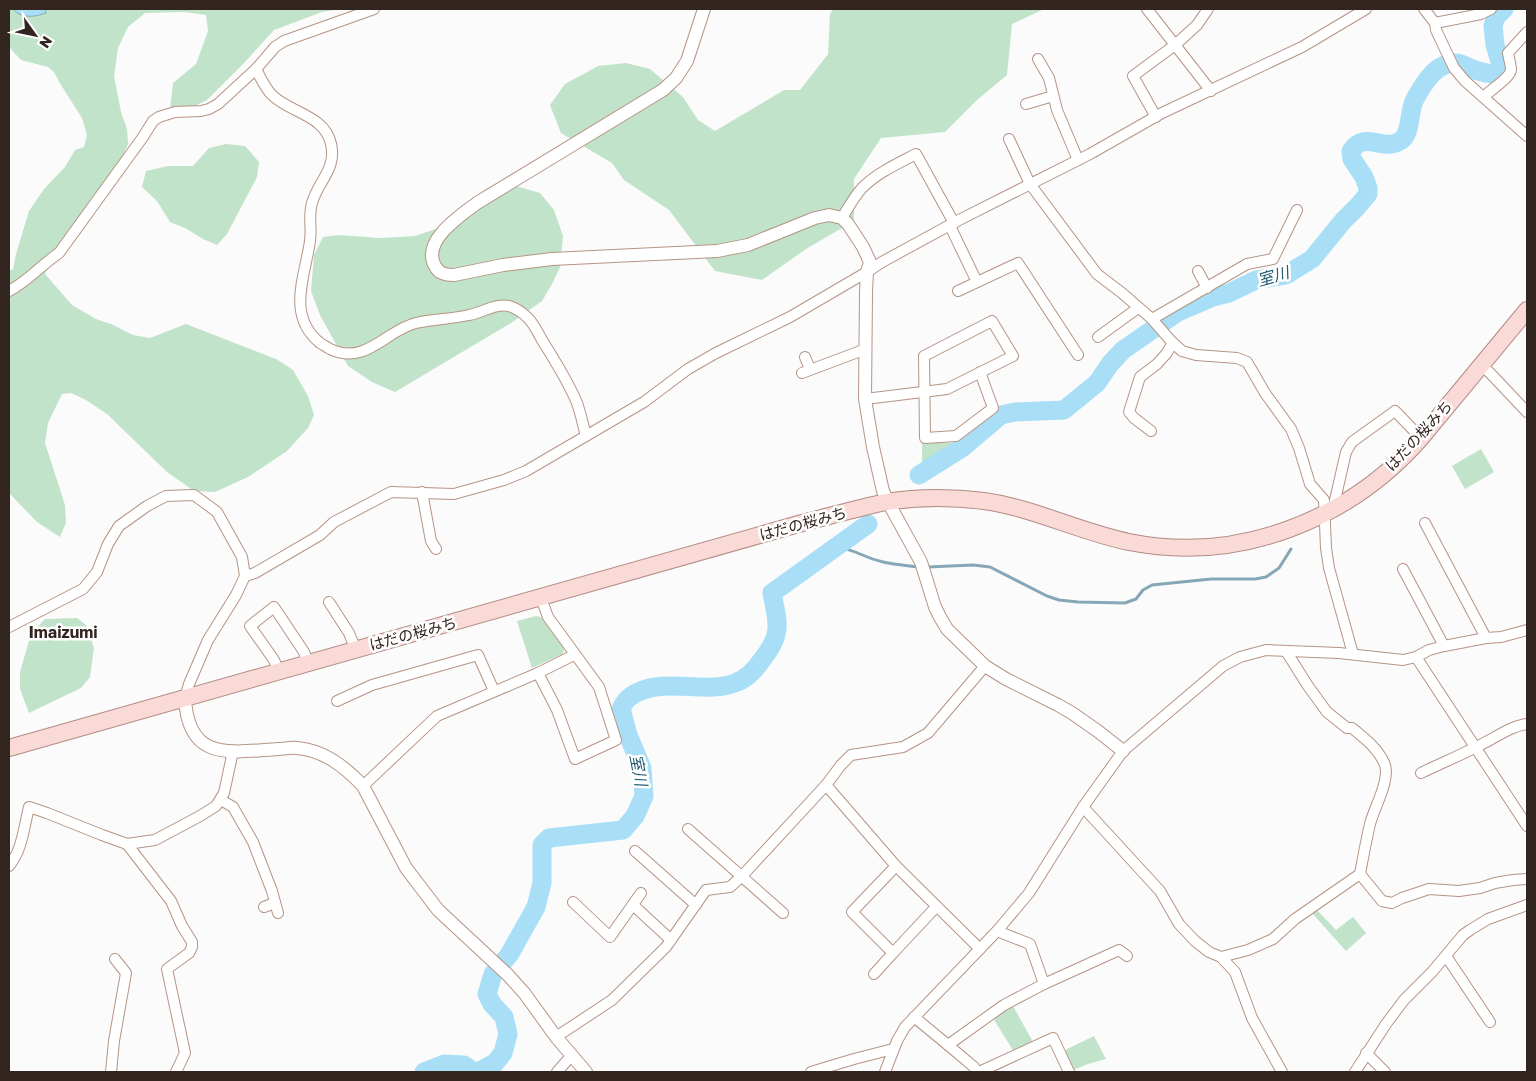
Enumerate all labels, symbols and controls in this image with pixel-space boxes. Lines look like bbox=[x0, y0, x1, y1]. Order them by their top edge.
north arrow bbox=[10, 10, 60, 60]
text: N bbox=[36, 33, 56, 51]
water label: 室川 bbox=[1255, 261, 1293, 290]
street label: はだの桜みち bbox=[1381, 396, 1455, 474]
street label: はだの桜みち bbox=[757, 503, 848, 543]
street label: はだの桜みち bbox=[367, 613, 458, 653]
district label: Imaizumi bbox=[28, 622, 98, 642]
water label: 室川 bbox=[626, 752, 652, 790]

